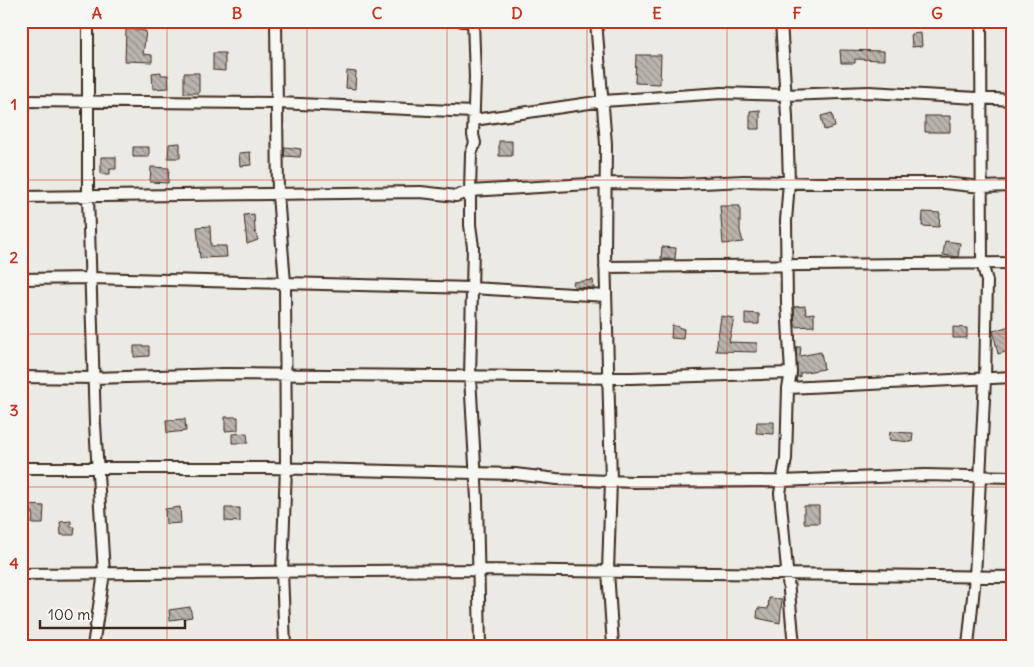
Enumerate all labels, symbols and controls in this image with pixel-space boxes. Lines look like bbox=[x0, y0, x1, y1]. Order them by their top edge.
text: A bbox=[92, 3, 102, 23]
text: B bbox=[232, 3, 243, 23]
text: C bbox=[372, 3, 383, 23]
text: D bbox=[511, 3, 523, 23]
text: E bbox=[652, 3, 662, 23]
text: F bbox=[792, 3, 802, 23]
text: G bbox=[931, 3, 943, 23]
text: 1 bbox=[11, 94, 17, 114]
text: 2 bbox=[10, 247, 19, 267]
text: 3 bbox=[9, 400, 19, 420]
text: 4 bbox=[9, 553, 19, 573]
scale bar bbox=[40, 597, 185, 629]
text: 100 m bbox=[48, 605, 90, 624]

